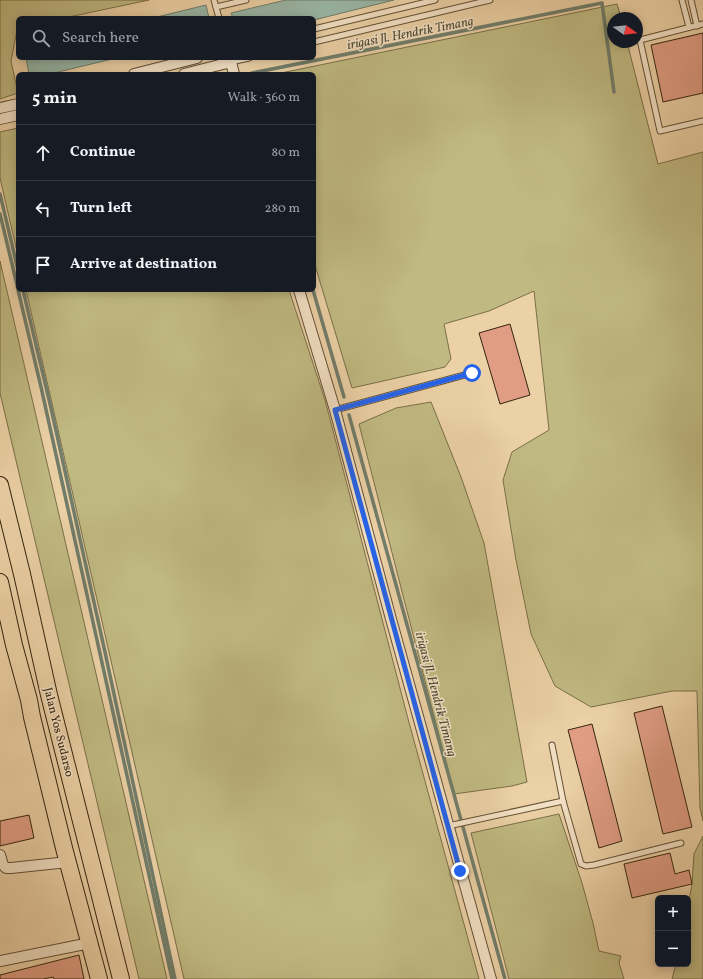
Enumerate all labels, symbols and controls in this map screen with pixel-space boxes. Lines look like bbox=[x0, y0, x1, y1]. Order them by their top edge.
north arrow bbox=[607, 12, 643, 48]
water label: irigasi Jl. Hendrik Timang bbox=[346, 13, 475, 55]
search box bbox=[16, 16, 316, 60]
icon: search bbox=[30, 27, 52, 49]
text: Search here bbox=[62, 28, 139, 49]
text: 5 min bbox=[32, 87, 77, 110]
text: Walk · 360 m bbox=[228, 89, 300, 107]
icon: ahead bbox=[32, 142, 54, 164]
text: Continue bbox=[70, 142, 135, 163]
text: 80 m bbox=[271, 144, 300, 162]
icon: left bbox=[32, 198, 54, 220]
text: Turn left bbox=[70, 198, 132, 219]
text: 280 m bbox=[264, 200, 300, 218]
icon: arrive bbox=[32, 254, 54, 276]
text: Arrive at destination bbox=[70, 254, 217, 275]
route start bbox=[463, 364, 481, 382]
water label: irigasi Jl. Hendrik Timang bbox=[410, 630, 460, 759]
street label: Jalan Yos Sudarso bbox=[39, 686, 77, 779]
route end bbox=[451, 862, 469, 880]
map controls bbox=[655, 895, 691, 967]
button: + bbox=[655, 895, 691, 931]
button: − bbox=[655, 931, 691, 967]

